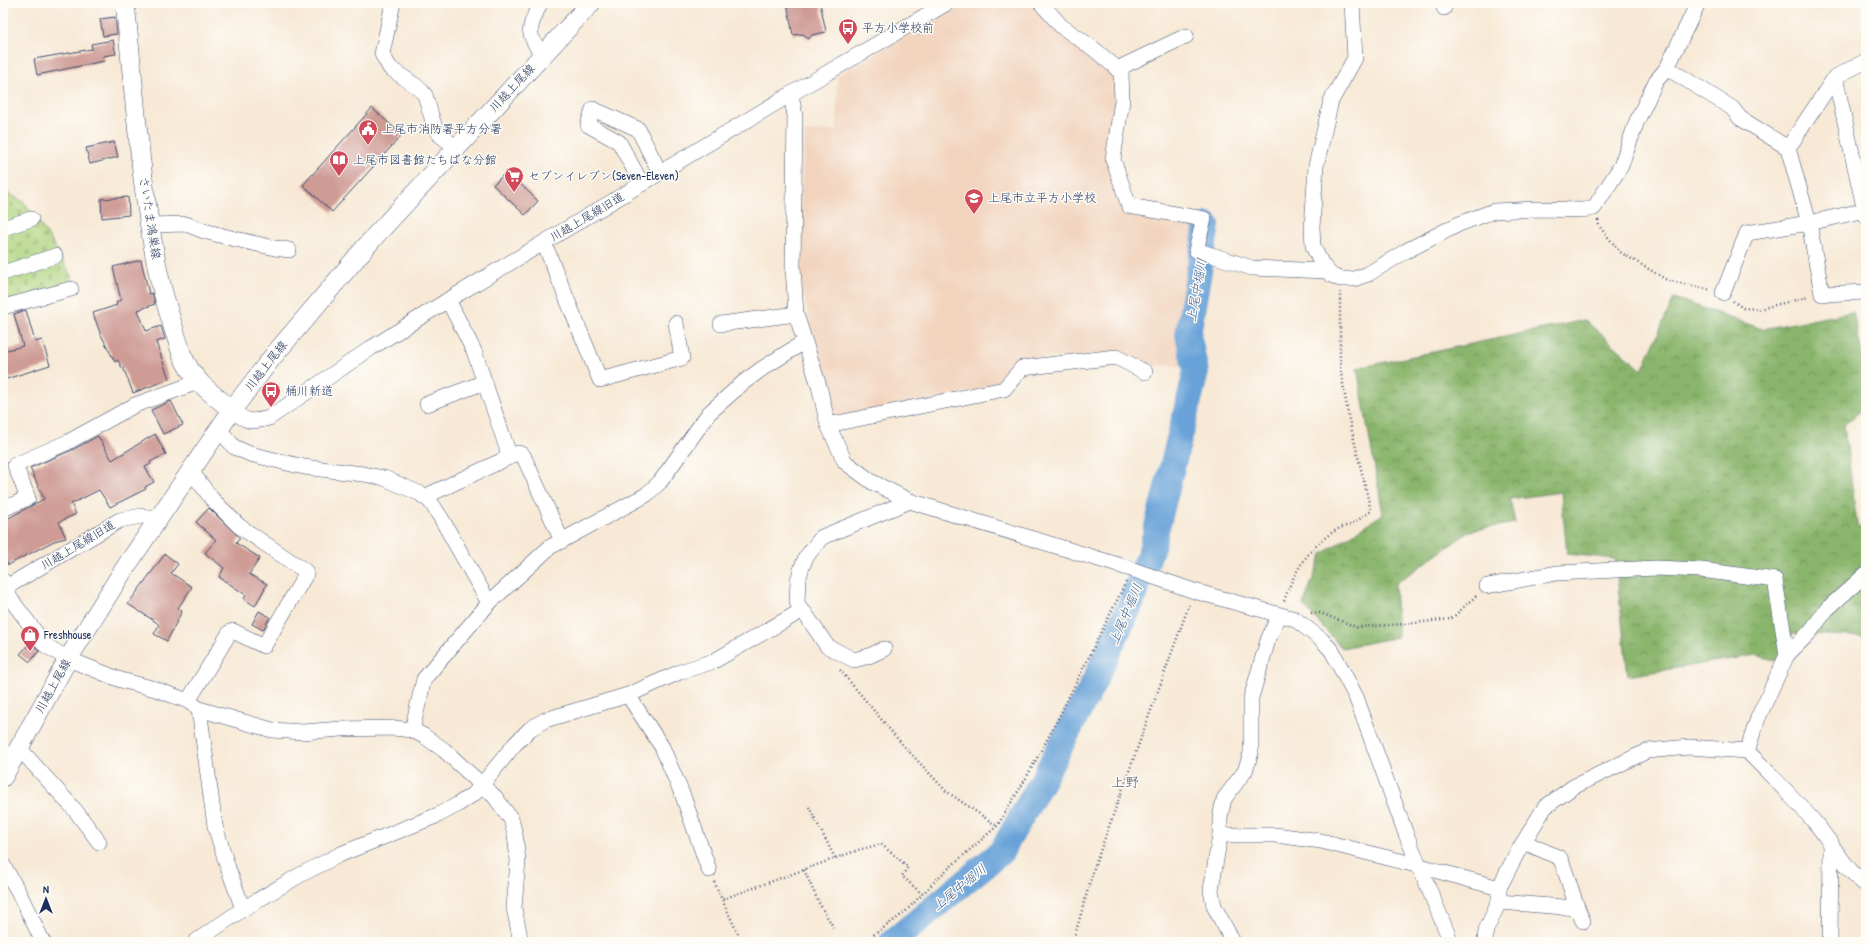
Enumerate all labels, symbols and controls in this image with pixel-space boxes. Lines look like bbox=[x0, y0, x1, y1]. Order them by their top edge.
bus stop icon: 平方小学校前 bbox=[837, 17, 859, 45]
place label: 平方小学校前 bbox=[862, 19, 934, 36]
street label: 川越上尾線 bbox=[485, 60, 538, 115]
public building icon: 上尾市消防署平方分署 bbox=[357, 118, 379, 146]
place label: 上尾市消防署平方分署 bbox=[382, 120, 502, 137]
library icon: 上尾市図書館たちばな分館 bbox=[328, 149, 350, 177]
place label: 上尾市図書館たちばな分館 bbox=[353, 151, 497, 168]
supermarket icon: セブンイレブン(Seven-Eleven) bbox=[503, 165, 525, 193]
place label: セブンイレブン(Seven-Eleven) bbox=[528, 167, 679, 184]
street label: さいたま鴻巣線 bbox=[136, 175, 165, 261]
school or university icon: 上尾市立平方小学校 bbox=[963, 187, 985, 215]
street label: 川越上尾線旧道 bbox=[546, 188, 627, 245]
place label: 上尾市立平方小学校 bbox=[988, 189, 1096, 206]
water label: 上尾中堀川 bbox=[1181, 256, 1211, 324]
street label: 川越上尾線 bbox=[240, 337, 291, 395]
bus stop icon: 桶川新道 bbox=[260, 380, 282, 408]
place label: 桶川新道 bbox=[285, 382, 333, 399]
street label: 川越上尾線旧道 bbox=[37, 516, 118, 573]
water label: 上尾中堀川 bbox=[1104, 581, 1146, 647]
shop icon: Freshhouse bbox=[19, 624, 41, 652]
place label: Freshhouse bbox=[43, 626, 92, 643]
street label: 川越上尾線 bbox=[31, 655, 75, 716]
district label: 上野 bbox=[1111, 772, 1139, 791]
water label: 上尾中堀川 bbox=[928, 860, 990, 914]
north arrow bbox=[26, 879, 66, 919]
text: N bbox=[43, 882, 49, 896]

